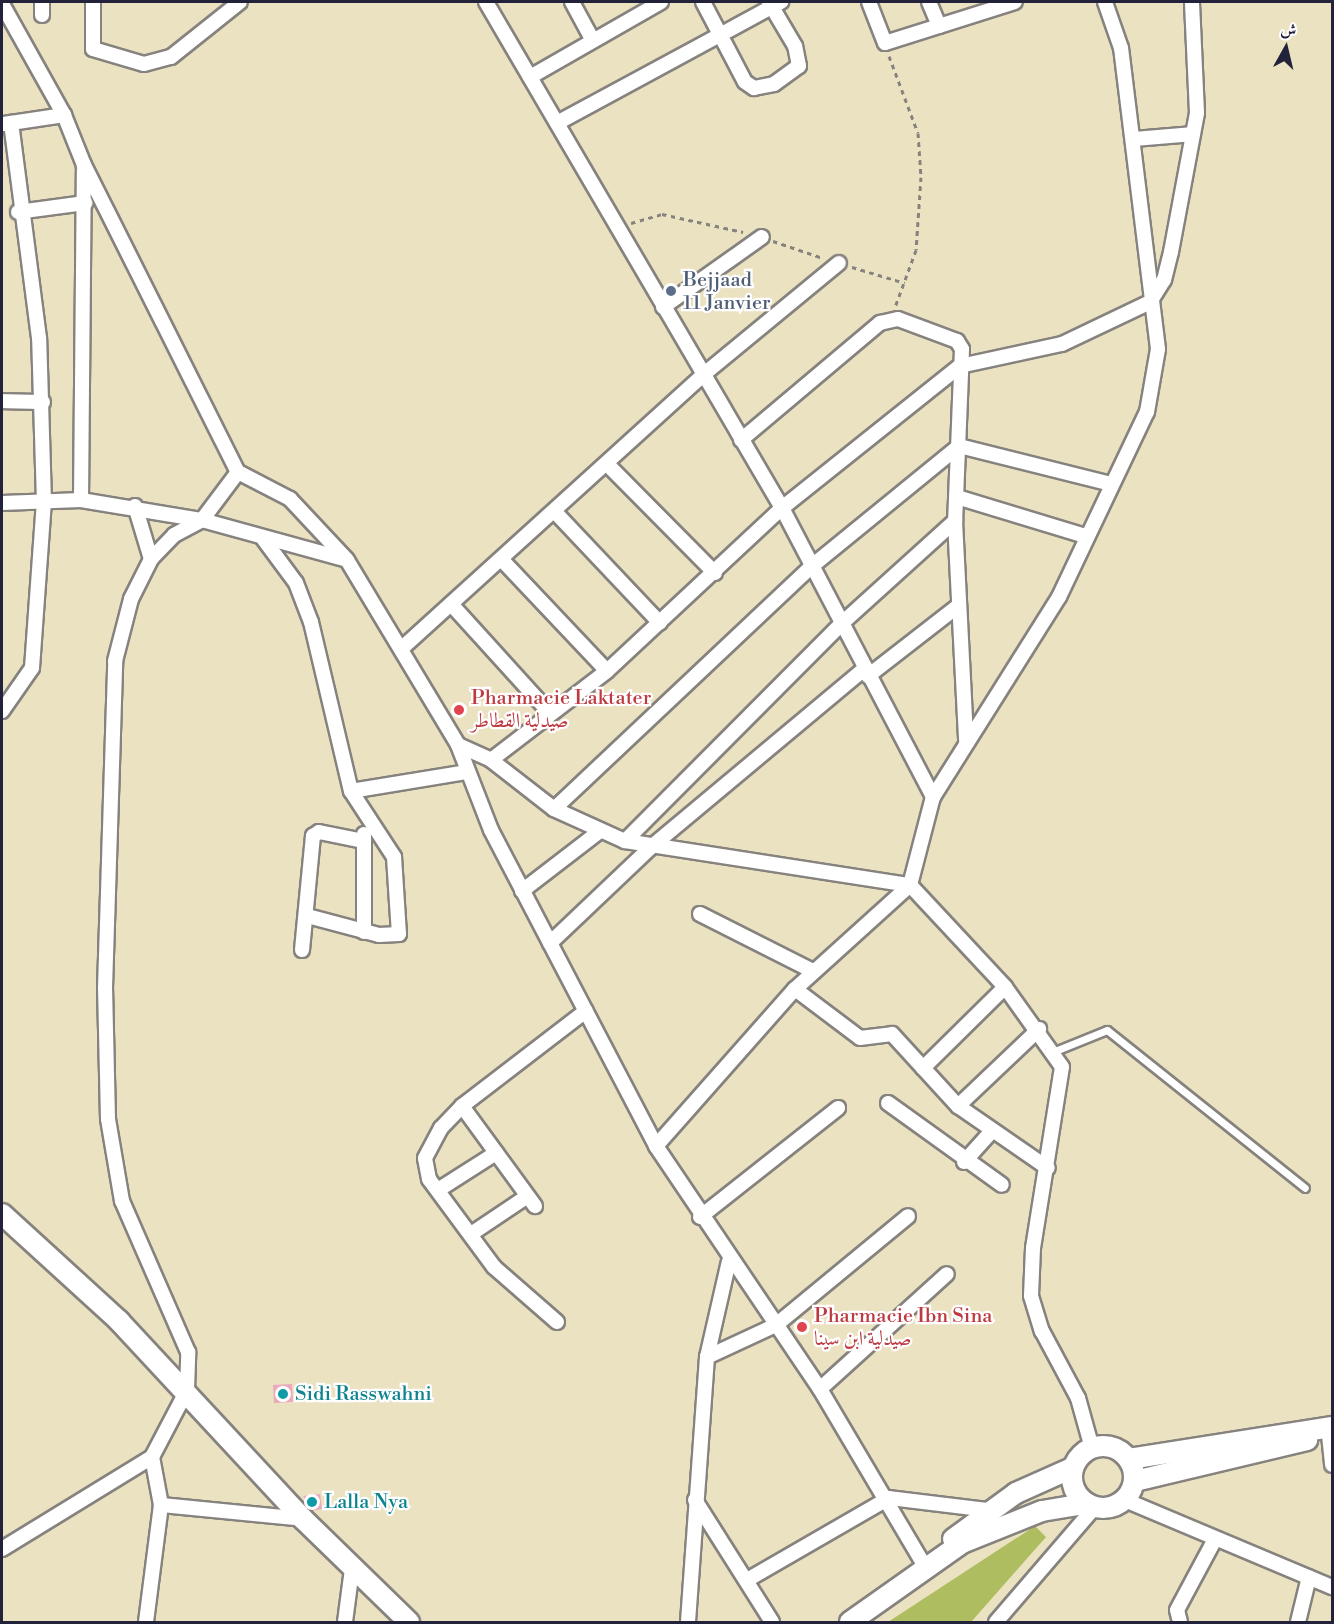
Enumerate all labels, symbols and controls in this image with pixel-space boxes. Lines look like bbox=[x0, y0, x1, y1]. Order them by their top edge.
north arrow bbox=[1256, 18, 1316, 78]
text: ش bbox=[1279, 19, 1298, 41]
place label: Bejjaad 11 Janvier bbox=[683, 268, 771, 315]
marker: Bejjaad 11 Janvier bbox=[664, 284, 678, 298]
place label: Pharmacie Laktater صيدلية القطاطر bbox=[471, 686, 651, 733]
marker: Pharmacie Laktater صيدلية القطاطر bbox=[452, 703, 466, 717]
place label: Pharmacie Ibn Sina صيدلية ابن سينا bbox=[814, 1304, 992, 1351]
marker: Pharmacie Ibn Sina صيدلية ابن سينا bbox=[795, 1320, 809, 1334]
place label: Sidi Rasswahni bbox=[295, 1382, 432, 1406]
marker: Sidi Rasswahni bbox=[276, 1387, 290, 1401]
place label: Lalla Nya bbox=[324, 1490, 408, 1514]
marker: Lalla Nya bbox=[305, 1495, 319, 1509]

